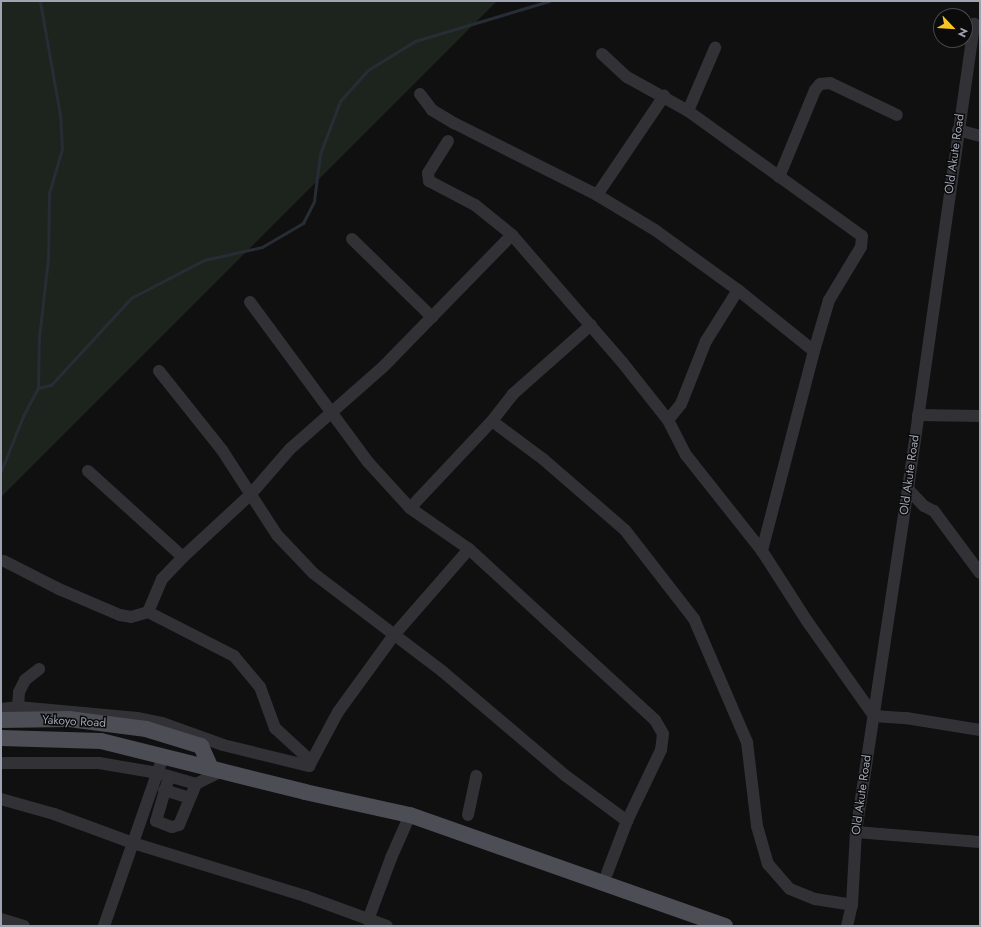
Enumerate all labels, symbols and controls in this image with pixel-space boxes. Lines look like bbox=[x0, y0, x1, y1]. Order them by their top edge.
north arrow bbox=[933, 8, 973, 48]
text: N bbox=[954, 25, 972, 40]
street label: Old Akute Road bbox=[942, 113, 968, 195]
street label: Old Akute Road bbox=[897, 434, 923, 516]
street label: Yakoyo Road bbox=[42, 713, 106, 731]
street label: Old Akute Road bbox=[849, 754, 875, 836]

